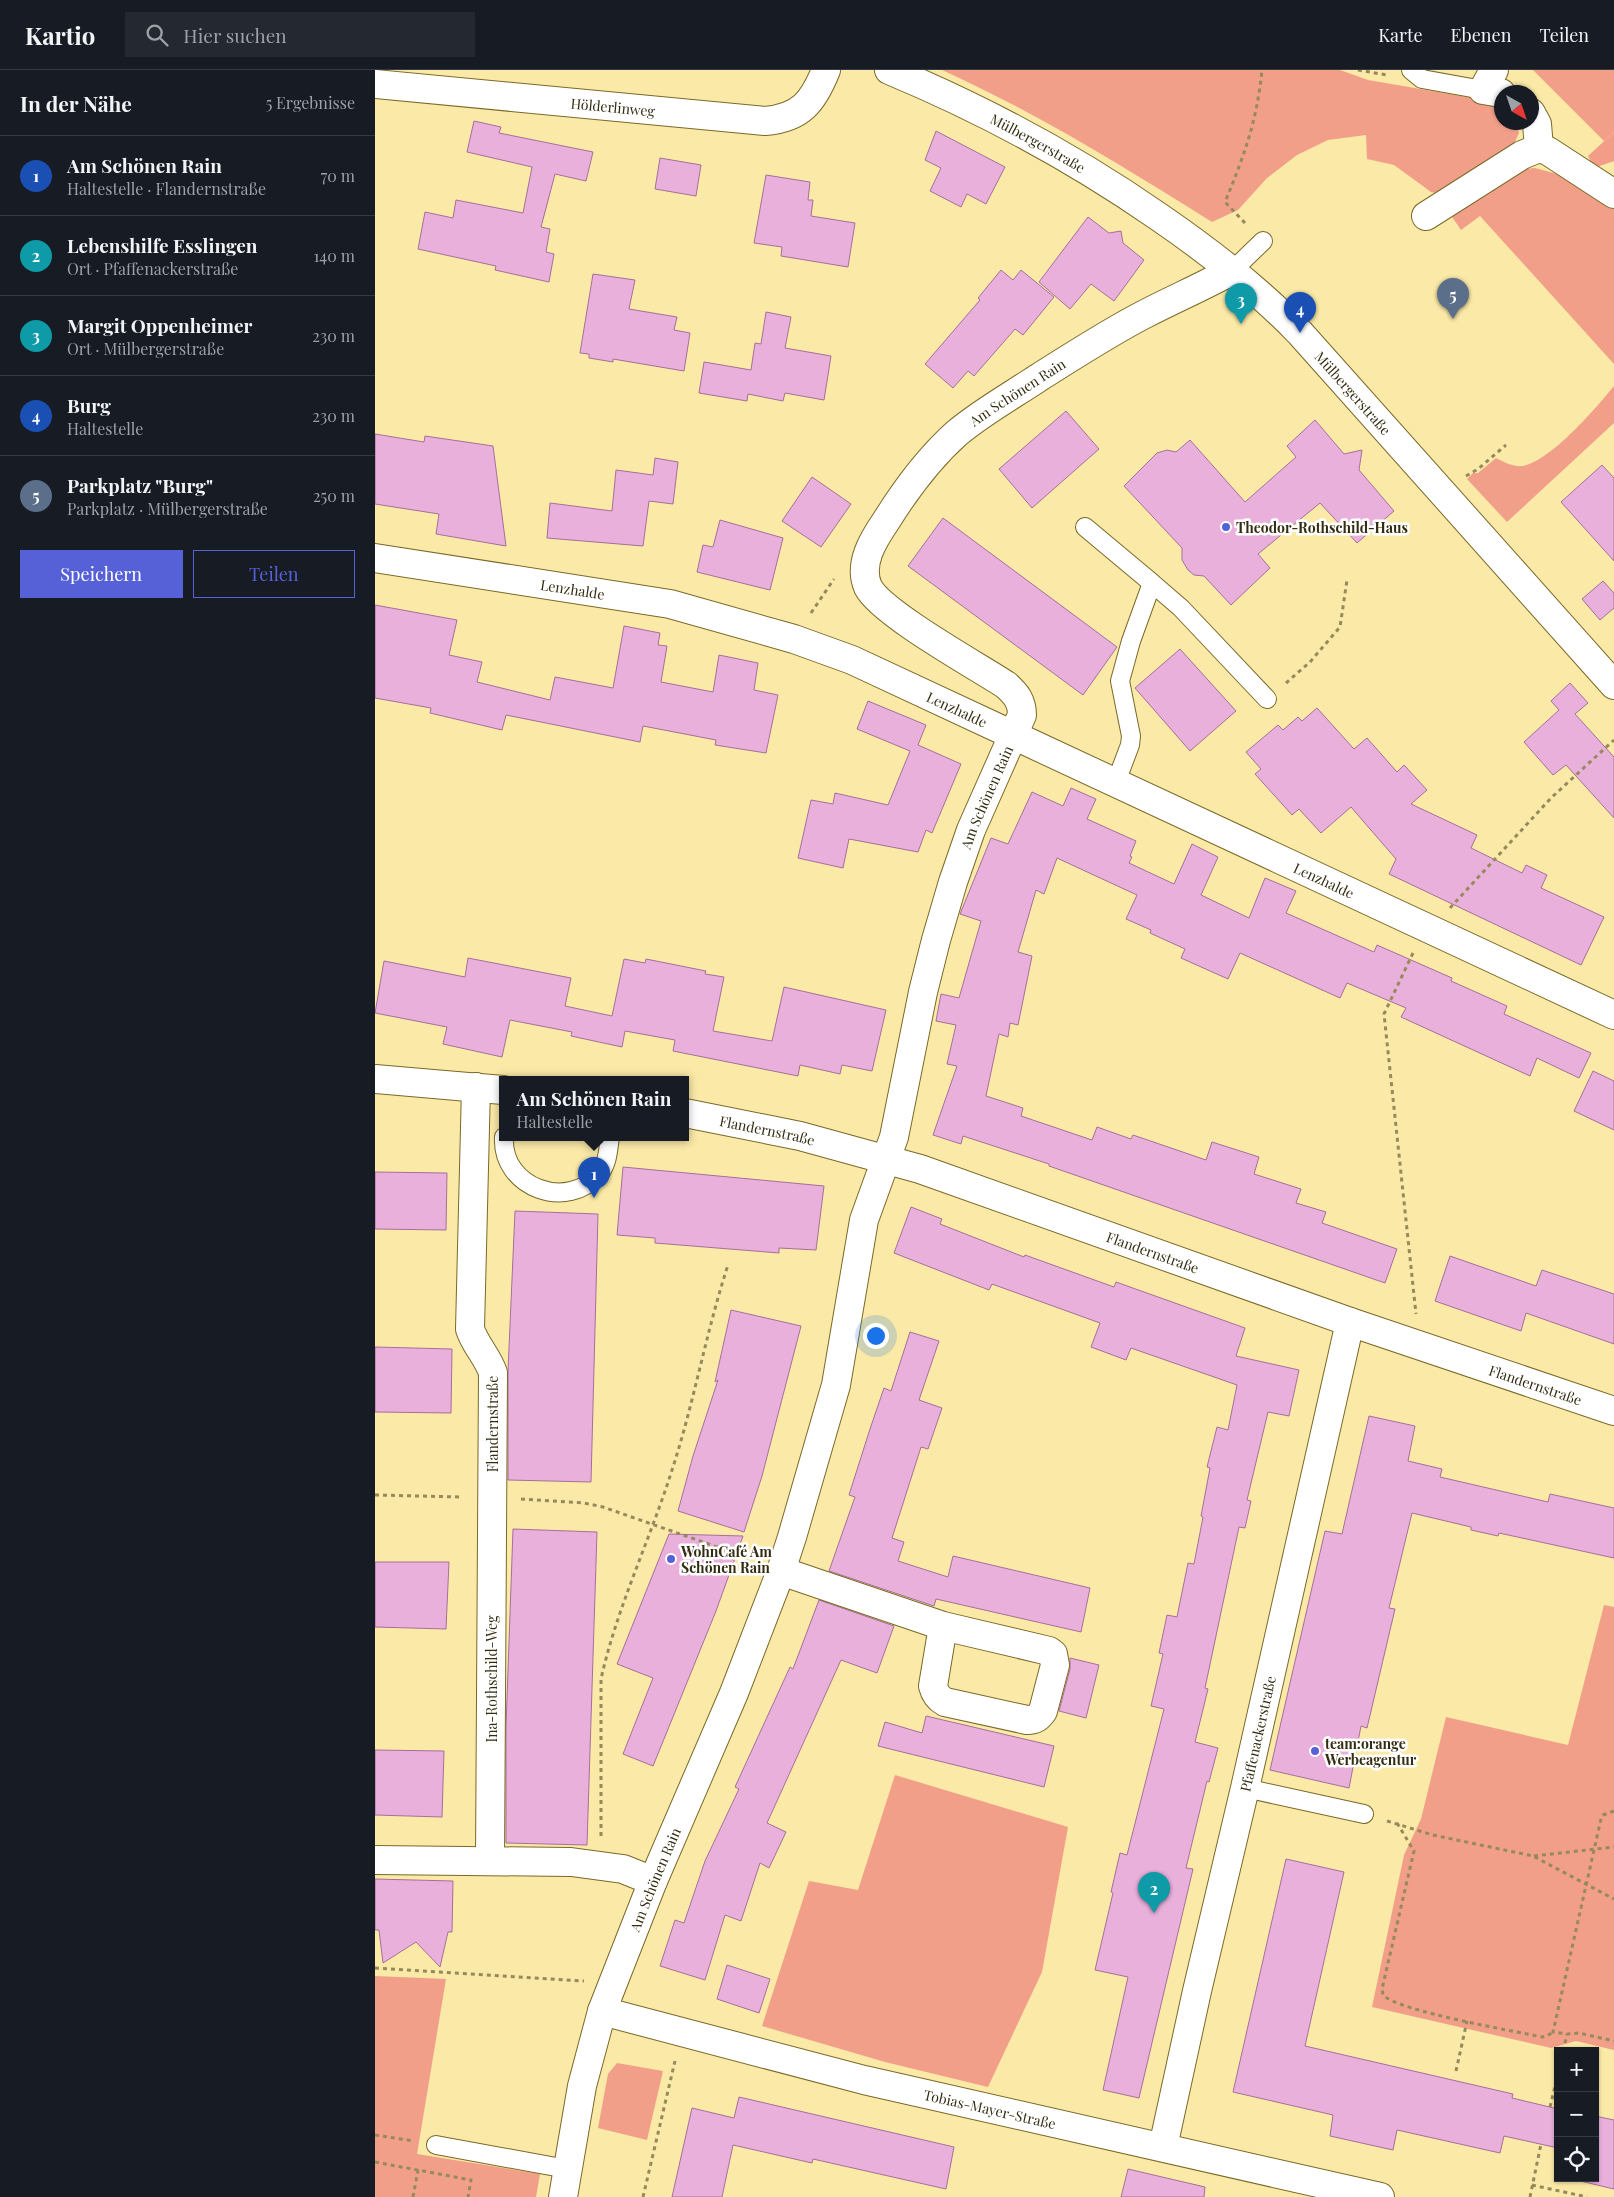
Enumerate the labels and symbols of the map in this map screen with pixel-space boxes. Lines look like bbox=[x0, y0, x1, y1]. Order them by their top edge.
north arrow bbox=[1494, 85, 1539, 130]
street label: Hölderlinweg bbox=[570, 93, 656, 120]
street label: Mülbergerstraße bbox=[987, 109, 1089, 177]
pin: 5 bbox=[1437, 278, 1469, 319]
pin: 3 bbox=[1225, 283, 1257, 324]
pin: 4 bbox=[1284, 292, 1316, 333]
street label: Mülbergerstraße bbox=[1311, 347, 1396, 439]
street label: Am Schönen Rain bbox=[964, 353, 1069, 430]
place label: Theodor-Rothschild-Haus bbox=[1236, 518, 1408, 537]
marker: Theodor-Rothschild-Haus bbox=[1220, 521, 1232, 533]
street label: Lenzhalde bbox=[539, 574, 606, 603]
street label: Lenzhalde bbox=[924, 687, 990, 731]
street label: Am Schönen Rain bbox=[955, 742, 1017, 852]
street label: Lenzhalde bbox=[1291, 858, 1358, 902]
street label: Flandernstraße bbox=[718, 1111, 817, 1149]
pin: 1 bbox=[578, 1157, 610, 1198]
street label: Flandernstraße bbox=[1104, 1227, 1202, 1277]
your location bbox=[863, 1323, 889, 1349]
street label: Flandernstraße bbox=[1487, 1360, 1584, 1409]
street label: Flandernstraße bbox=[483, 1376, 502, 1472]
place label: WohnCafé Am Schönen Rain bbox=[680, 1542, 772, 1577]
marker: WohnCafé Am Schönen Rain bbox=[665, 1553, 677, 1565]
street label: Ina-Rothschild-Weg bbox=[482, 1615, 501, 1743]
street label: Pfaffenackerstraße bbox=[1235, 1674, 1280, 1793]
place label: team:orange Werbeagentur bbox=[1324, 1734, 1417, 1769]
marker: team:orange Werbeagentur bbox=[1309, 1745, 1321, 1757]
street label: Am Schönen Rain bbox=[624, 1824, 685, 1935]
pin: 2 bbox=[1138, 1872, 1170, 1913]
street label: Tobias-Mayer-Straße bbox=[922, 2084, 1058, 2133]

